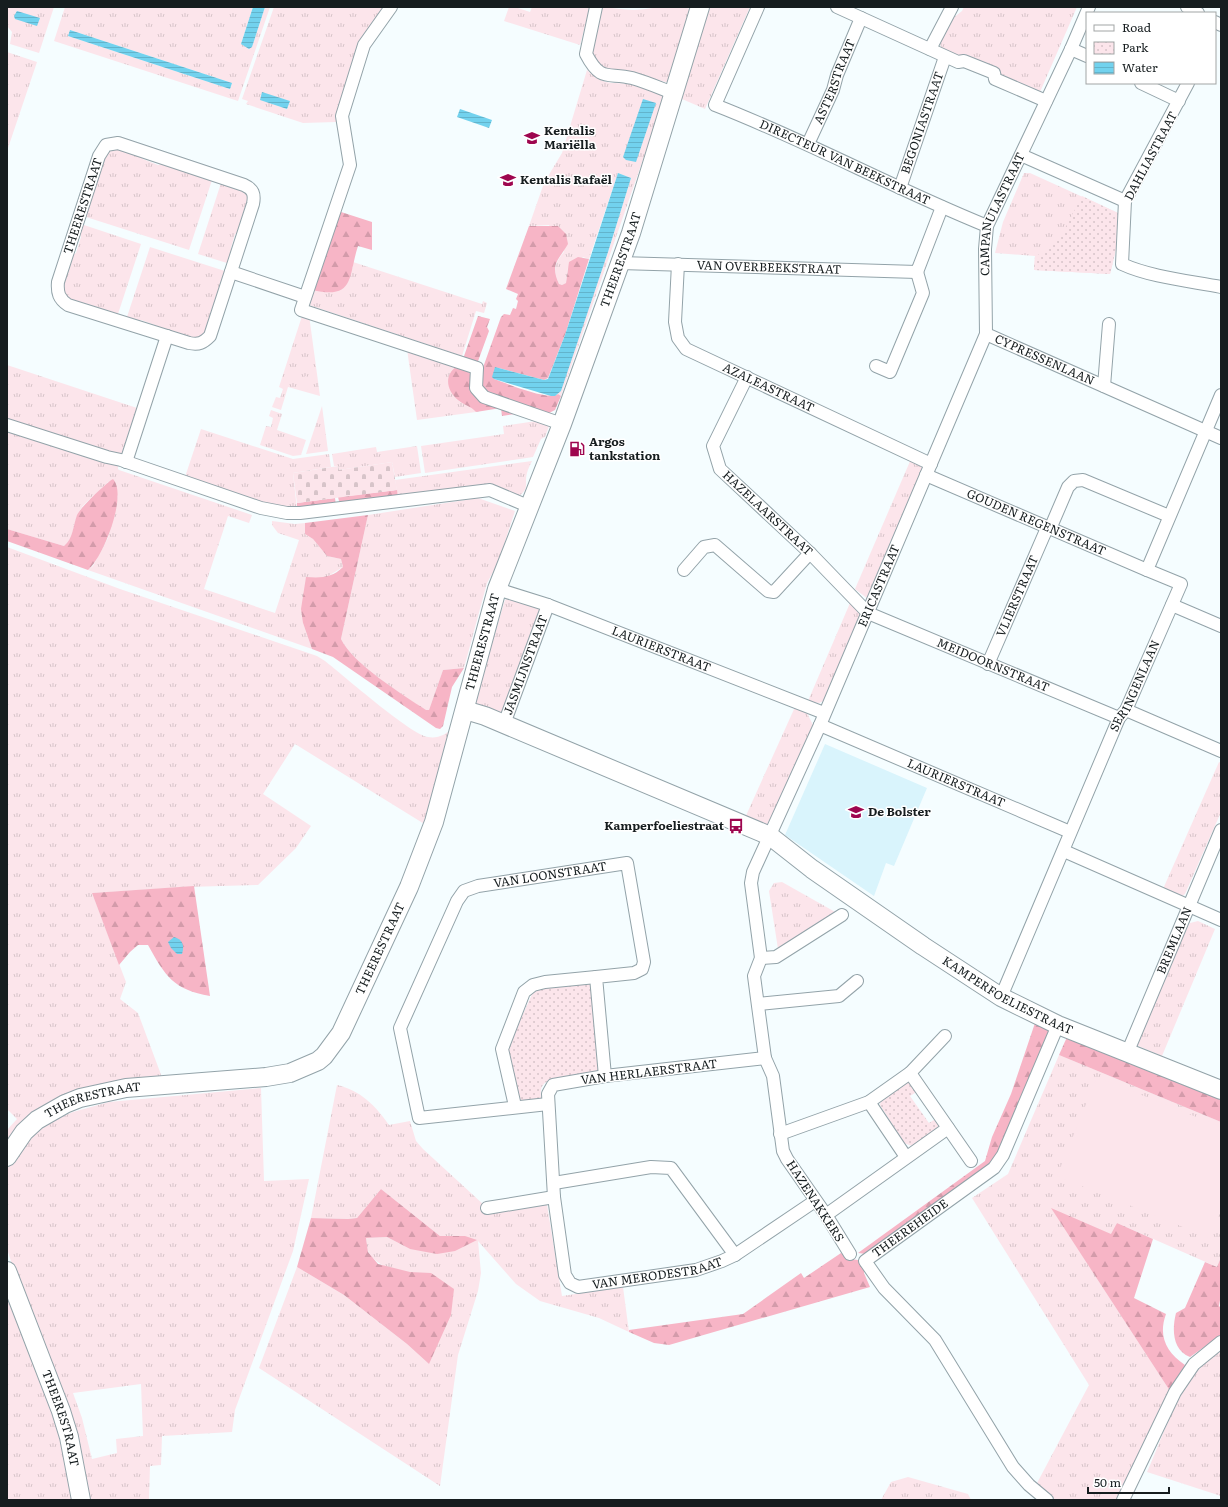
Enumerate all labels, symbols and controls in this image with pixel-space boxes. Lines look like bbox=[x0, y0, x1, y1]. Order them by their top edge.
legend bbox=[1086, 12, 1216, 84]
text: Road bbox=[1122, 18, 1152, 36]
street label: ASTERSTRAAT bbox=[808, 36, 859, 127]
text: Park bbox=[1122, 38, 1149, 56]
text: Water bbox=[1122, 58, 1158, 76]
street label: BEGONIASTRAAT bbox=[896, 69, 947, 176]
street label: DAHLIASTRAAT bbox=[1119, 108, 1181, 203]
street label: DIRECTEUR VAN BEEKSTRAAT bbox=[757, 114, 934, 209]
place label: Kentalis Mariëlla bbox=[544, 121, 596, 153]
school or university icon: Kentalis Mariëlla bbox=[523, 129, 541, 147]
street label: CAMPANULASTRAAT bbox=[975, 149, 1029, 276]
street label: THEERESTRAAT bbox=[58, 155, 106, 256]
place label: Kentalis Rafaël bbox=[520, 170, 613, 188]
school or university icon: Kentalis Rafaël bbox=[499, 171, 517, 189]
street label: THEERESTRAAT bbox=[595, 209, 645, 310]
street label: VAN OVERBEEKSTRAAT bbox=[696, 255, 842, 278]
street label: CYPRESSENLAAN bbox=[992, 329, 1098, 389]
street label: AZALEASTRAAT bbox=[720, 357, 818, 416]
place label: Argos tankstation bbox=[589, 432, 661, 464]
fuel station icon: Argos tankstation bbox=[568, 440, 586, 458]
street label: HAZELAARSTRAAT bbox=[719, 466, 818, 560]
street label: GOUDEN REGENSTRAAT bbox=[964, 484, 1109, 559]
street label: ERICASTRAAT bbox=[853, 541, 904, 629]
street label: VLIERSTRAAT bbox=[991, 552, 1042, 639]
street label: THEERESTRAAT bbox=[460, 591, 503, 693]
street label: JASMIJNSTRAAT bbox=[498, 612, 552, 717]
street label: LAURIERSTRAAT bbox=[609, 621, 714, 676]
street label: MEIDOORNSTRAAT bbox=[934, 633, 1053, 696]
street label: SERINGENLAAN bbox=[1104, 637, 1164, 734]
street label: LAURIERSTRAAT bbox=[905, 753, 1008, 811]
place label: De Bolster bbox=[868, 802, 931, 820]
school or university icon: De Bolster bbox=[847, 803, 865, 821]
place label: Kamperfoeliestraat bbox=[604, 816, 725, 834]
bus stop icon: Kamperfoeliestraat bbox=[727, 817, 745, 835]
street label: VAN LOONSTRAAT bbox=[492, 856, 608, 891]
street label: THEERESTRAAT bbox=[350, 899, 409, 998]
street label: BREMLAAN bbox=[1151, 903, 1196, 977]
street label: KAMPERFOELIESTRAAT bbox=[939, 951, 1076, 1038]
street label: VAN HERLAERSTRAAT bbox=[580, 1054, 718, 1088]
street label: THEERESTRAAT bbox=[41, 1077, 142, 1122]
street label: HAZENAKKERS bbox=[783, 1156, 849, 1245]
street label: THEEREHEIDE bbox=[868, 1194, 952, 1261]
street label: VAN MERODESTRAAT bbox=[591, 1251, 725, 1293]
street label: THEERESTRAAT bbox=[38, 1367, 84, 1468]
scale bar bbox=[1088, 1469, 1169, 1495]
text: 50 m bbox=[1094, 1473, 1121, 1491]

